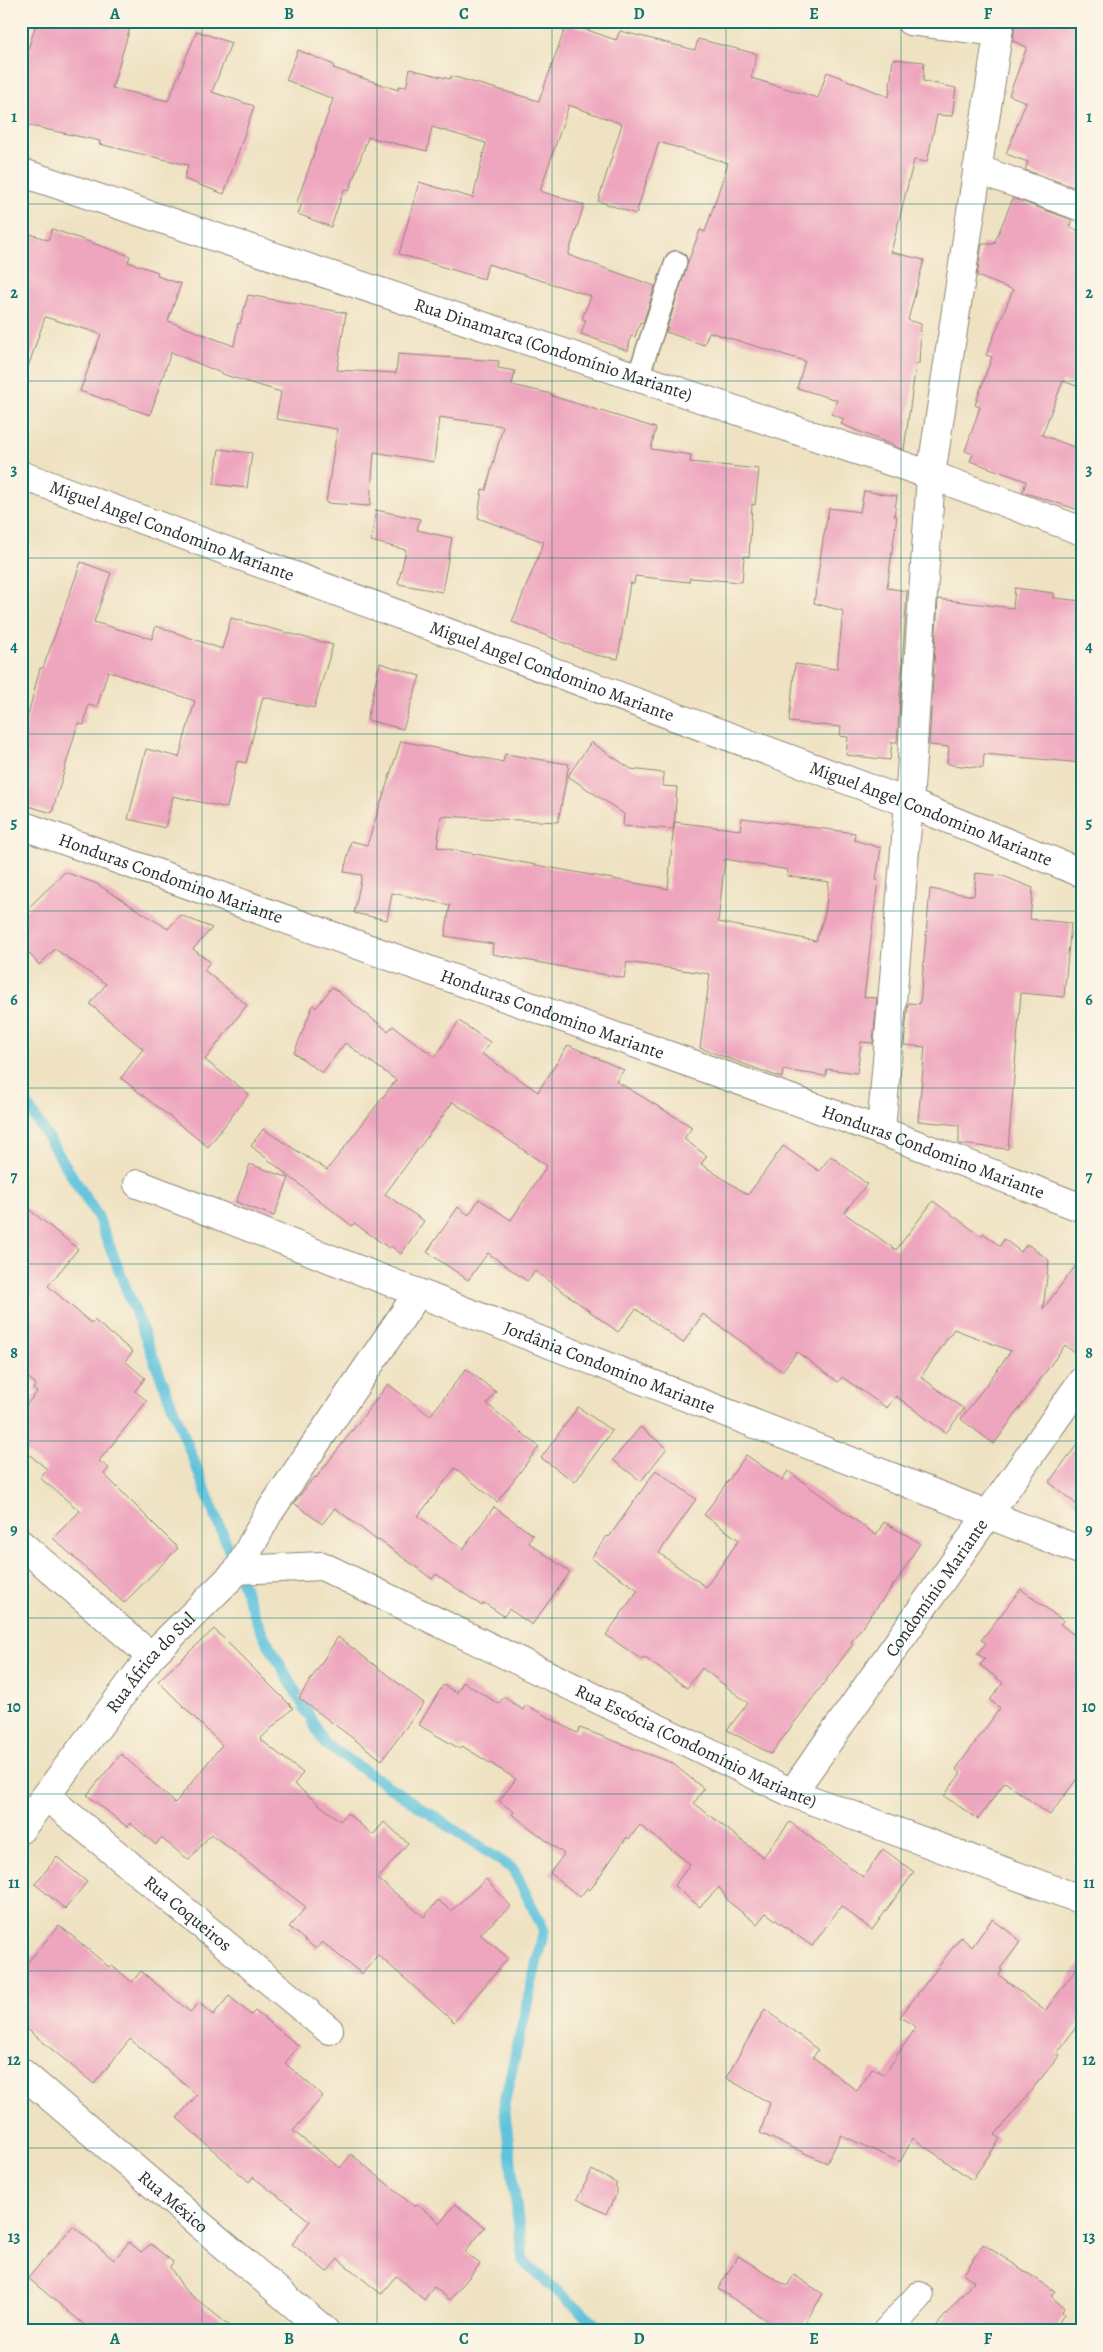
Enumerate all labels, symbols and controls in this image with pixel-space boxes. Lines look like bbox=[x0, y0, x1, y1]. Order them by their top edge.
text: A bbox=[109, 3, 121, 25]
text: B bbox=[284, 3, 294, 25]
text: C bbox=[459, 3, 469, 25]
text: D bbox=[633, 3, 645, 25]
text: E bbox=[809, 3, 819, 25]
text: F bbox=[984, 3, 993, 25]
text: 1 bbox=[11, 106, 17, 128]
text: 1 bbox=[1086, 106, 1092, 128]
text: 2 bbox=[10, 282, 18, 304]
text: 2 bbox=[1085, 282, 1093, 304]
street label: Rua Dinamarca (Condomínio Mariante) bbox=[411, 292, 695, 407]
text: 3 bbox=[11, 459, 18, 481]
text: 3 bbox=[1086, 459, 1093, 481]
street label: Miguel Angel Condomino Mariante bbox=[47, 475, 298, 587]
street label: Miguel Angel Condomino Mariante bbox=[426, 615, 677, 727]
text: 4 bbox=[10, 636, 18, 658]
text: 4 bbox=[1085, 636, 1093, 658]
street label: Miguel Angel Condomino Mariante bbox=[806, 755, 1056, 872]
text: 5 bbox=[11, 812, 18, 834]
text: 5 bbox=[1086, 812, 1093, 834]
street label: Honduras Condomino Mariante bbox=[56, 827, 286, 929]
street label: Honduras Condomino Mariante bbox=[437, 963, 668, 1065]
text: 6 bbox=[10, 989, 18, 1011]
text: 6 bbox=[1085, 989, 1093, 1011]
street label: Honduras Condomino Mariante bbox=[819, 1099, 1048, 1205]
text: 7 bbox=[11, 1166, 18, 1188]
text: 7 bbox=[1086, 1166, 1093, 1188]
street label: Jordânia Condomino Mariante bbox=[501, 1315, 719, 1419]
text: 8 bbox=[10, 1342, 18, 1364]
text: 8 bbox=[1085, 1342, 1093, 1364]
street label: Condomínio Mariante bbox=[880, 1514, 993, 1662]
text: 9 bbox=[10, 1519, 18, 1541]
text: 9 bbox=[1085, 1519, 1093, 1541]
street label: Rua África do Sul bbox=[100, 1607, 201, 1718]
street label: Rua Escócia (Condomínio Mariante) bbox=[571, 1678, 820, 1813]
text: 10 bbox=[7, 1696, 21, 1718]
text: 10 bbox=[1082, 1696, 1096, 1718]
street label: Rua Coqueiros bbox=[139, 1870, 237, 1957]
text: 11 bbox=[8, 1872, 20, 1894]
text: 11 bbox=[1083, 1872, 1095, 1894]
text: 12 bbox=[7, 2049, 21, 2071]
text: 12 bbox=[1082, 2049, 1096, 2071]
street label: Rua México bbox=[133, 2165, 213, 2238]
text: 13 bbox=[8, 2226, 20, 2248]
text: 13 bbox=[1083, 2226, 1095, 2248]
text: A bbox=[109, 2328, 121, 2350]
text: B bbox=[284, 2328, 294, 2350]
text: C bbox=[459, 2328, 469, 2350]
text: D bbox=[633, 2328, 645, 2350]
text: E bbox=[809, 2328, 819, 2350]
text: F bbox=[984, 2328, 993, 2350]

